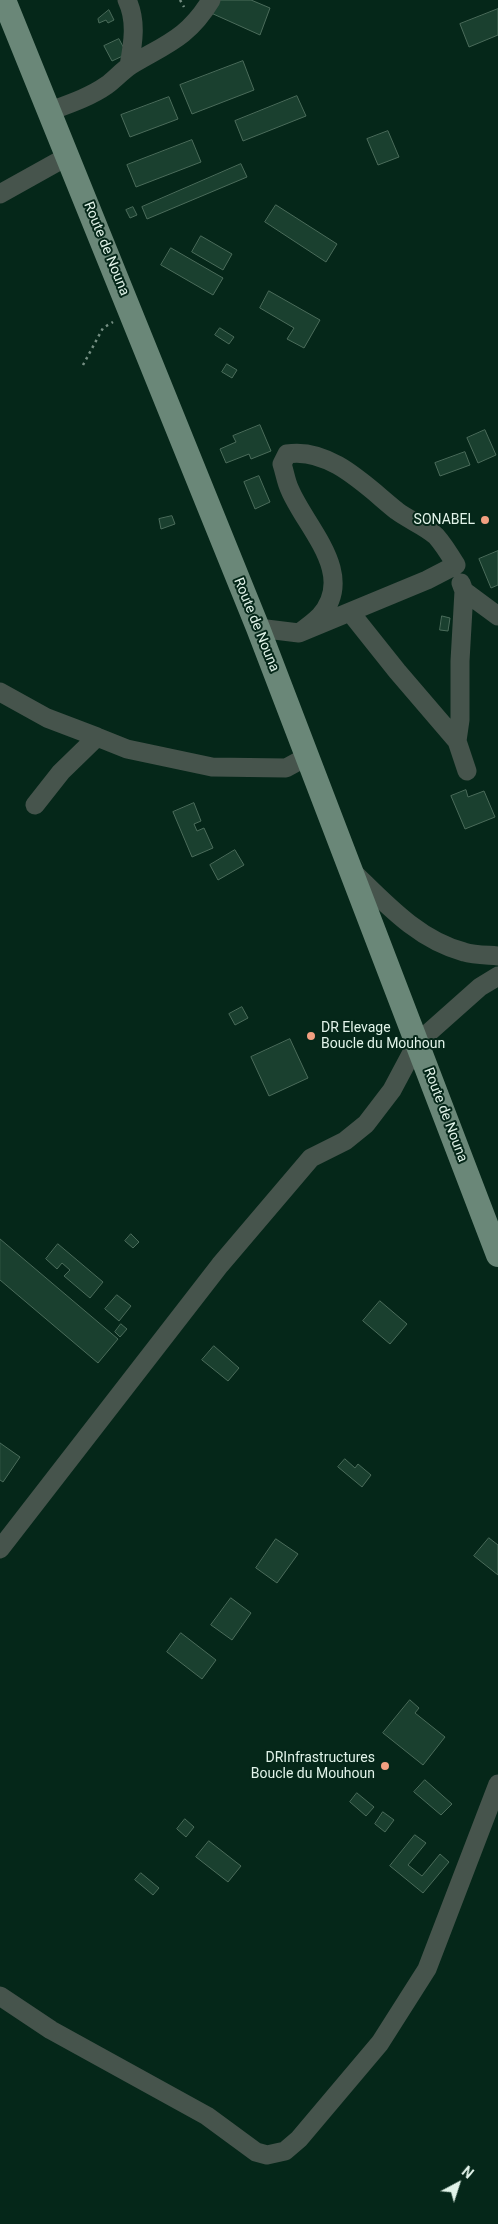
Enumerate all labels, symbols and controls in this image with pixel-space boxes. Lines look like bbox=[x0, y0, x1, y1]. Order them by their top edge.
street label: Route de Nouna bbox=[80, 200, 132, 298]
place label: SONABEL bbox=[414, 512, 475, 528]
marker: SONABEL bbox=[479, 514, 491, 526]
street label: Route de Nouna bbox=[230, 576, 282, 674]
place label: DR Elevage Boucle du Mouhoun bbox=[321, 1020, 445, 1052]
marker: DR Elevage Boucle du Mouhoun bbox=[305, 1030, 317, 1042]
street label: Route de Nouna bbox=[419, 1065, 471, 1165]
place label: DRInfrastructures Boucle du Mouhoun bbox=[251, 1750, 375, 1782]
marker: DRInfrastructures Boucle du Mouhoun bbox=[379, 1760, 391, 1772]
north arrow bbox=[433, 2159, 483, 2209]
text: N bbox=[459, 2163, 477, 2182]

